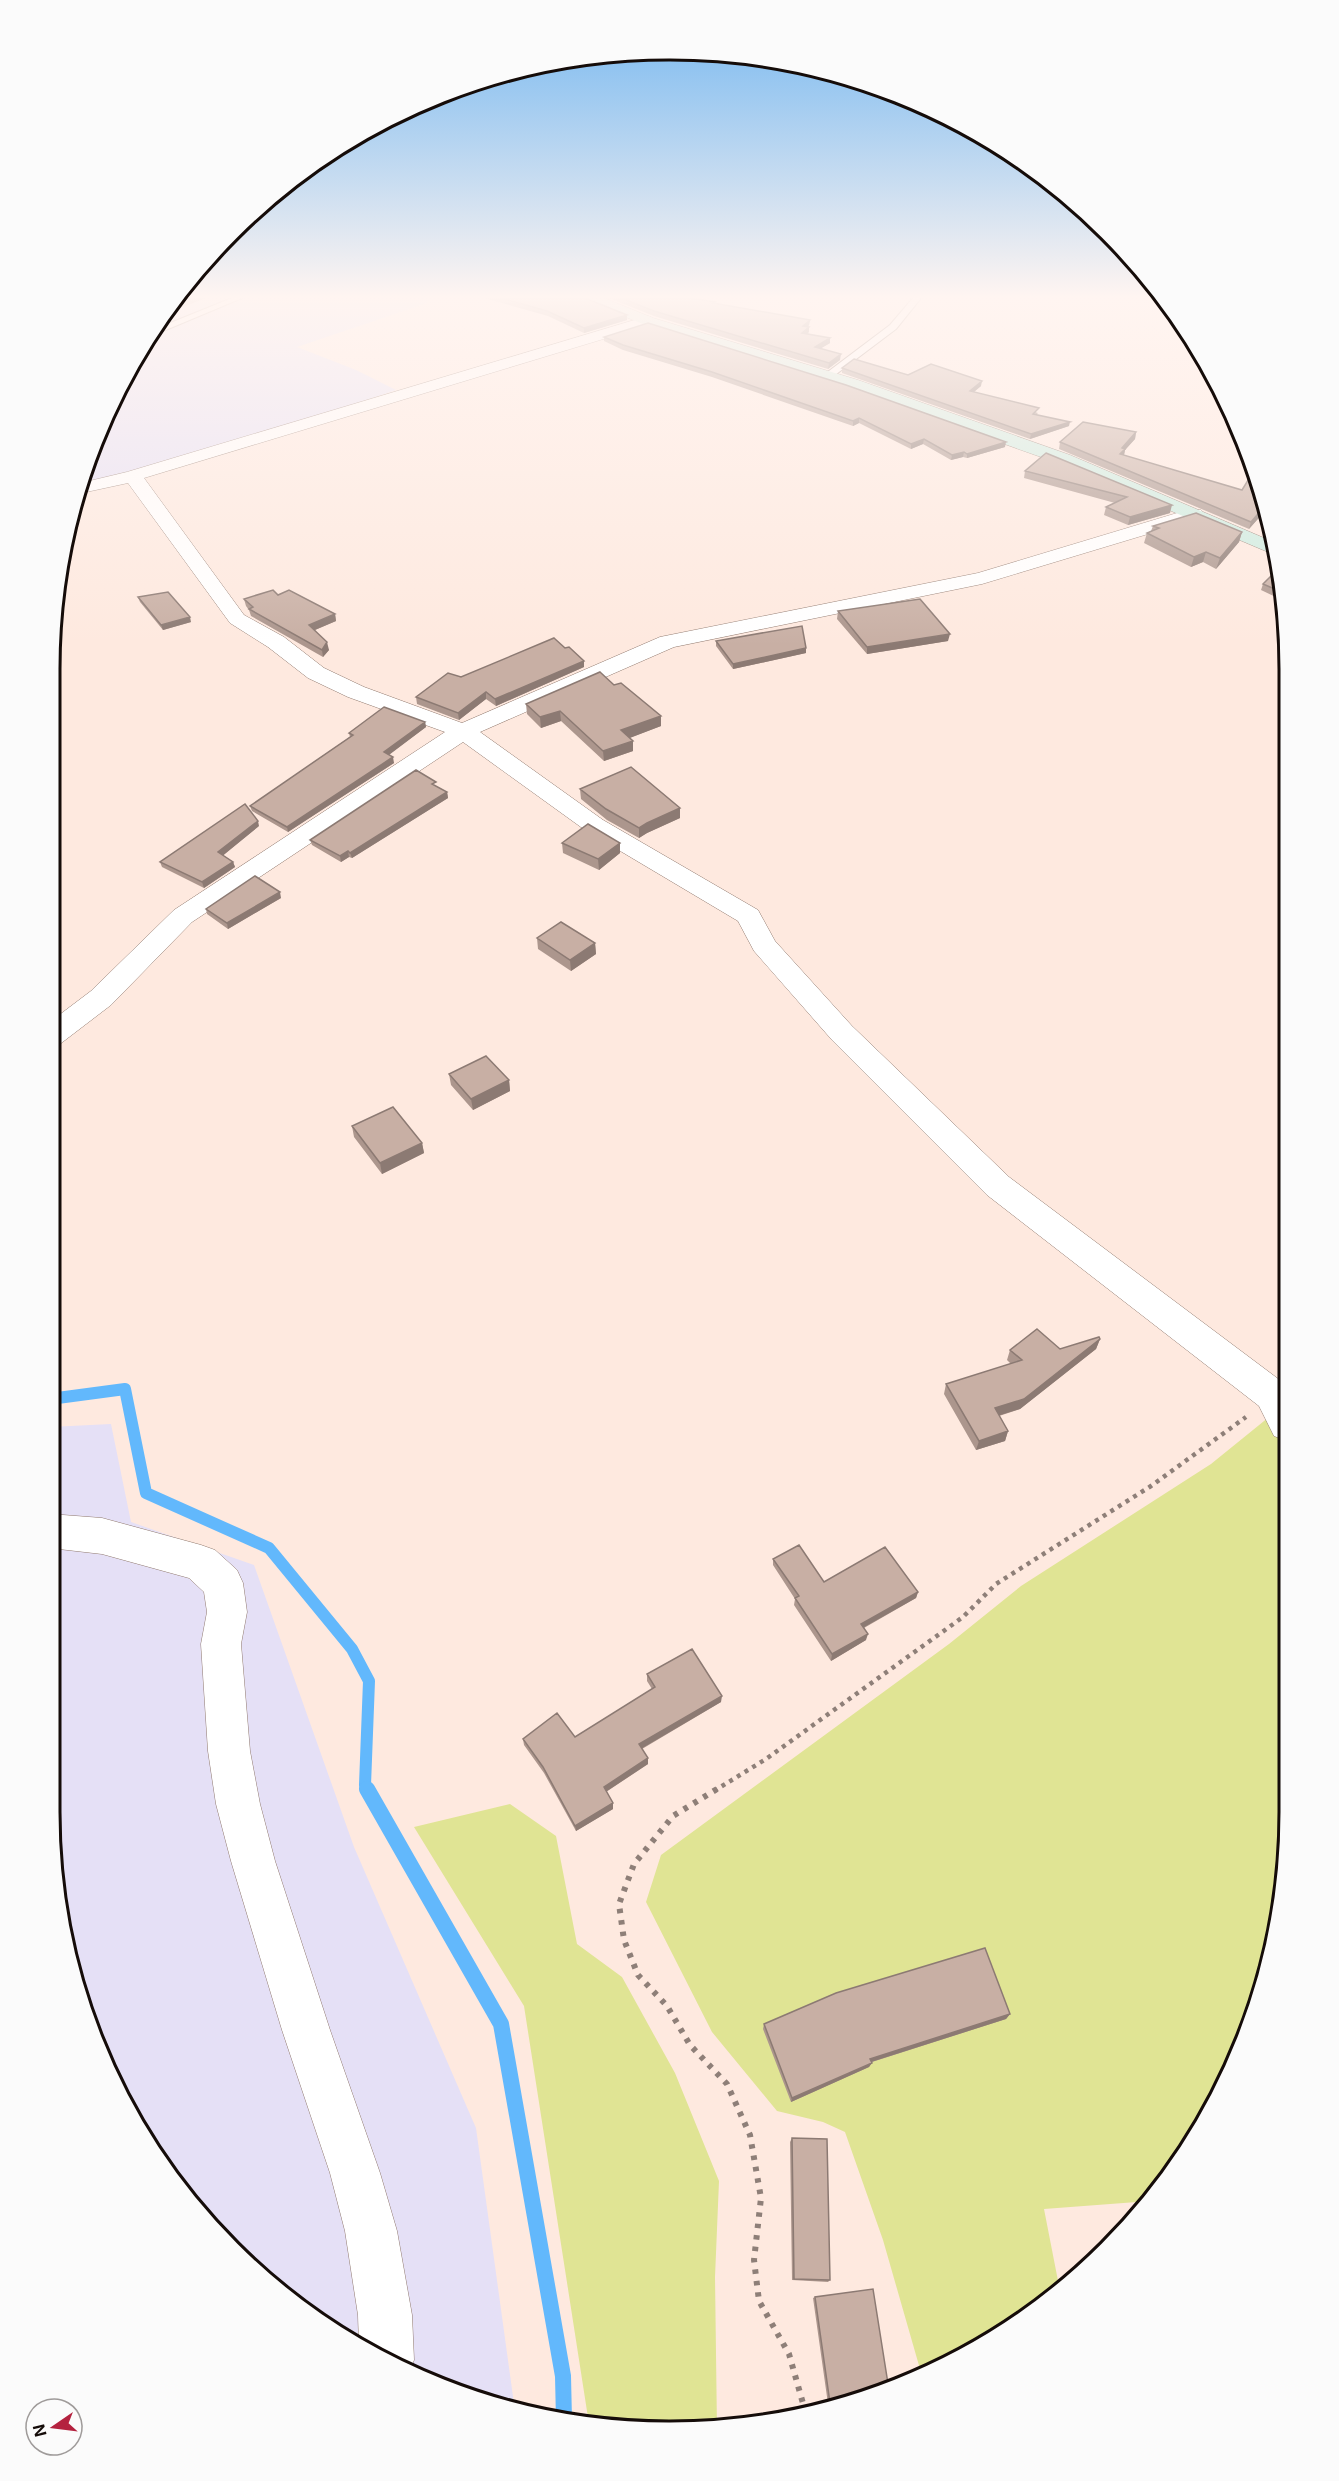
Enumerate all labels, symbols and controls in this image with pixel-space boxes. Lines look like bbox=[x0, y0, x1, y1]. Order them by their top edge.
north arrow bbox=[24, 2397, 84, 2457]
text: N bbox=[28, 2422, 51, 2439]

